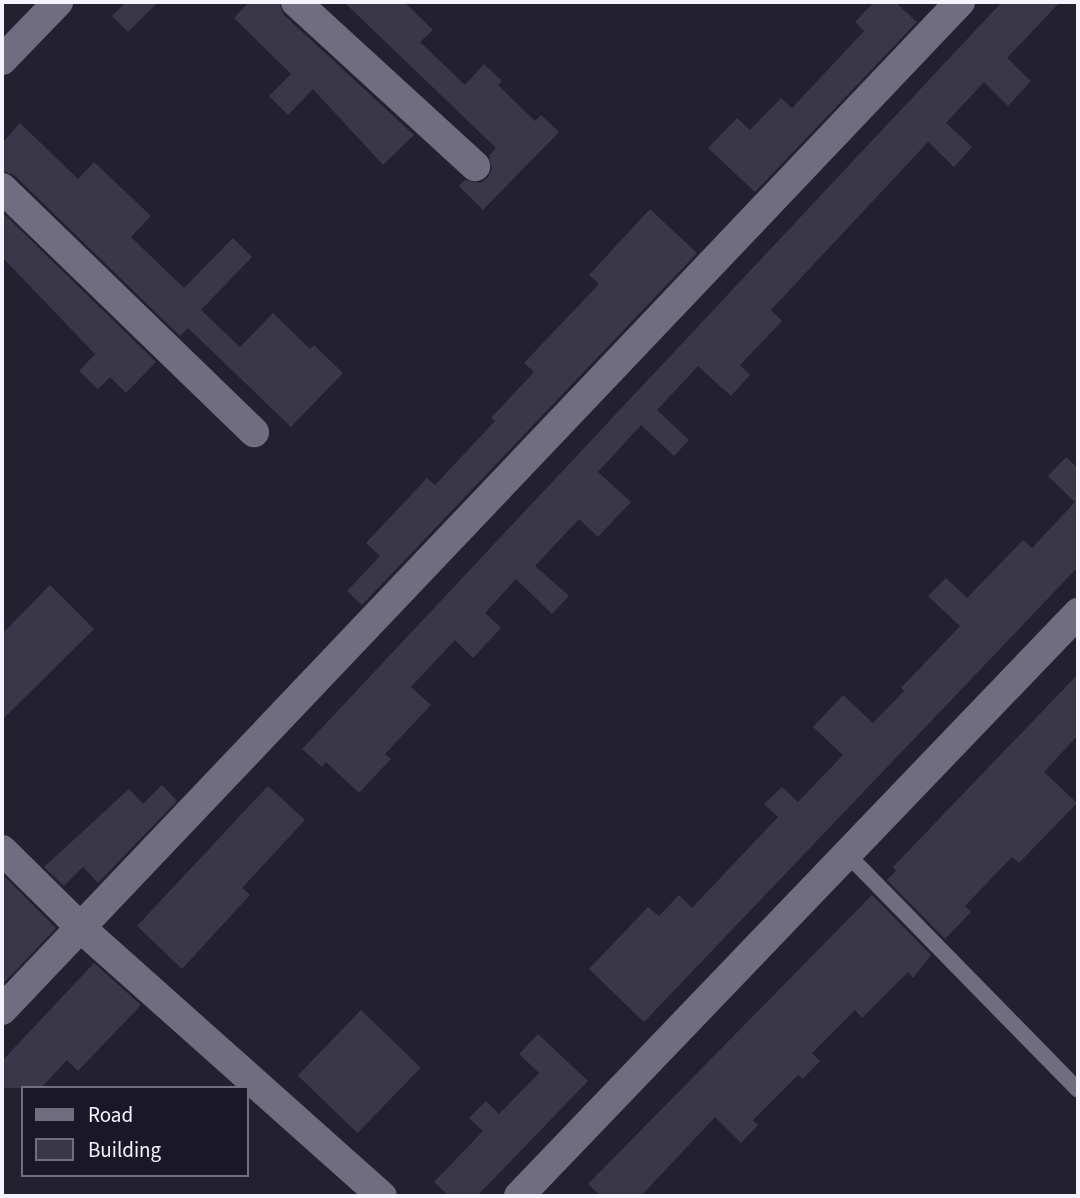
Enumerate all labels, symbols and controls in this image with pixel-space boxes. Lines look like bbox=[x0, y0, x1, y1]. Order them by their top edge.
legend bbox=[21, 1086, 248, 1177]
text: Road bbox=[88, 1100, 133, 1130]
text: Building bbox=[88, 1135, 161, 1165]

